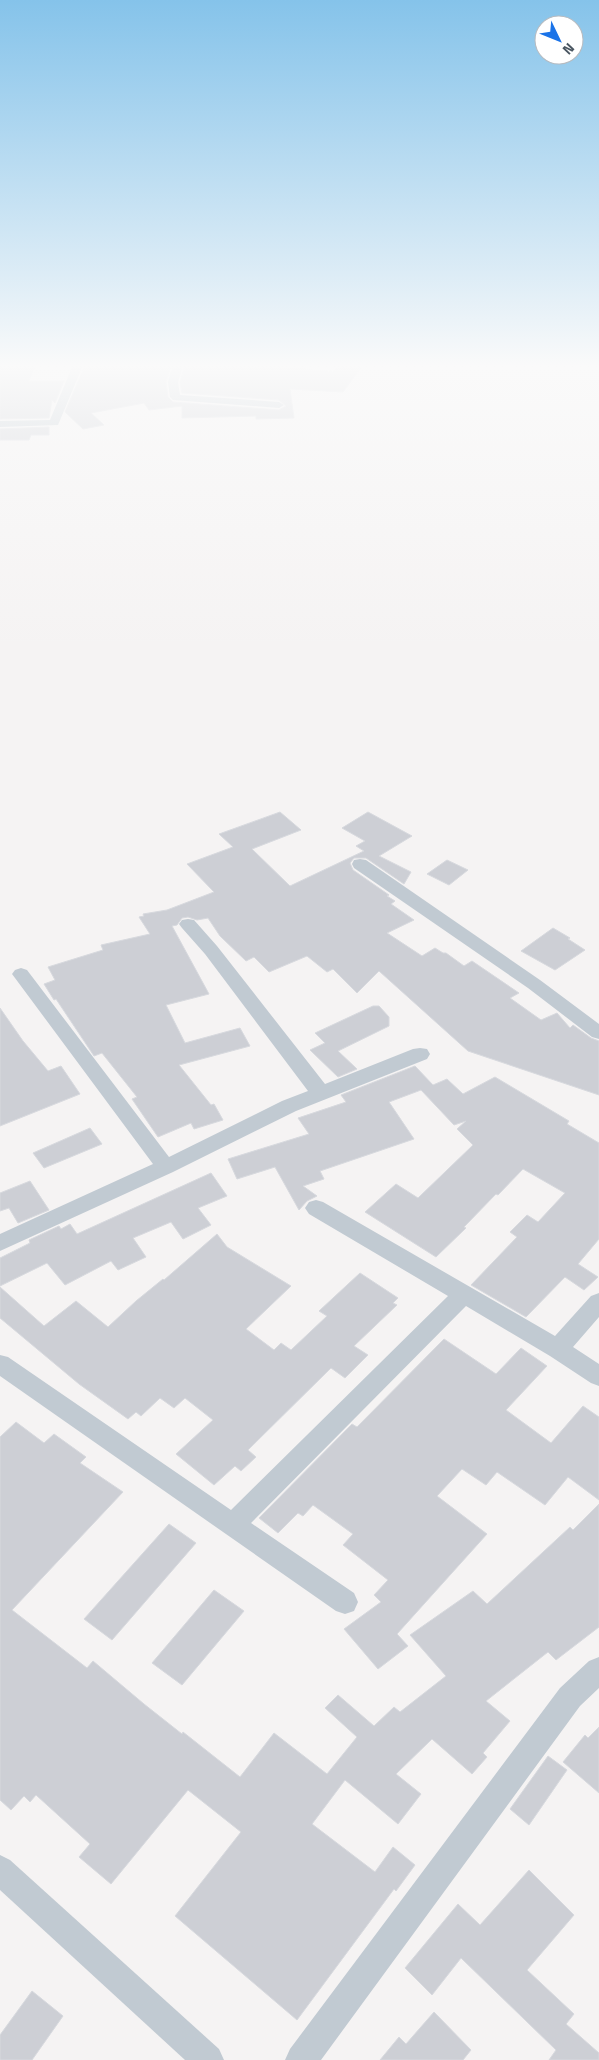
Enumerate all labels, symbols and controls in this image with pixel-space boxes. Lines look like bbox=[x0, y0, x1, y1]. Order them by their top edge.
north arrow bbox=[534, 15, 584, 65]
text: N bbox=[558, 38, 580, 60]

